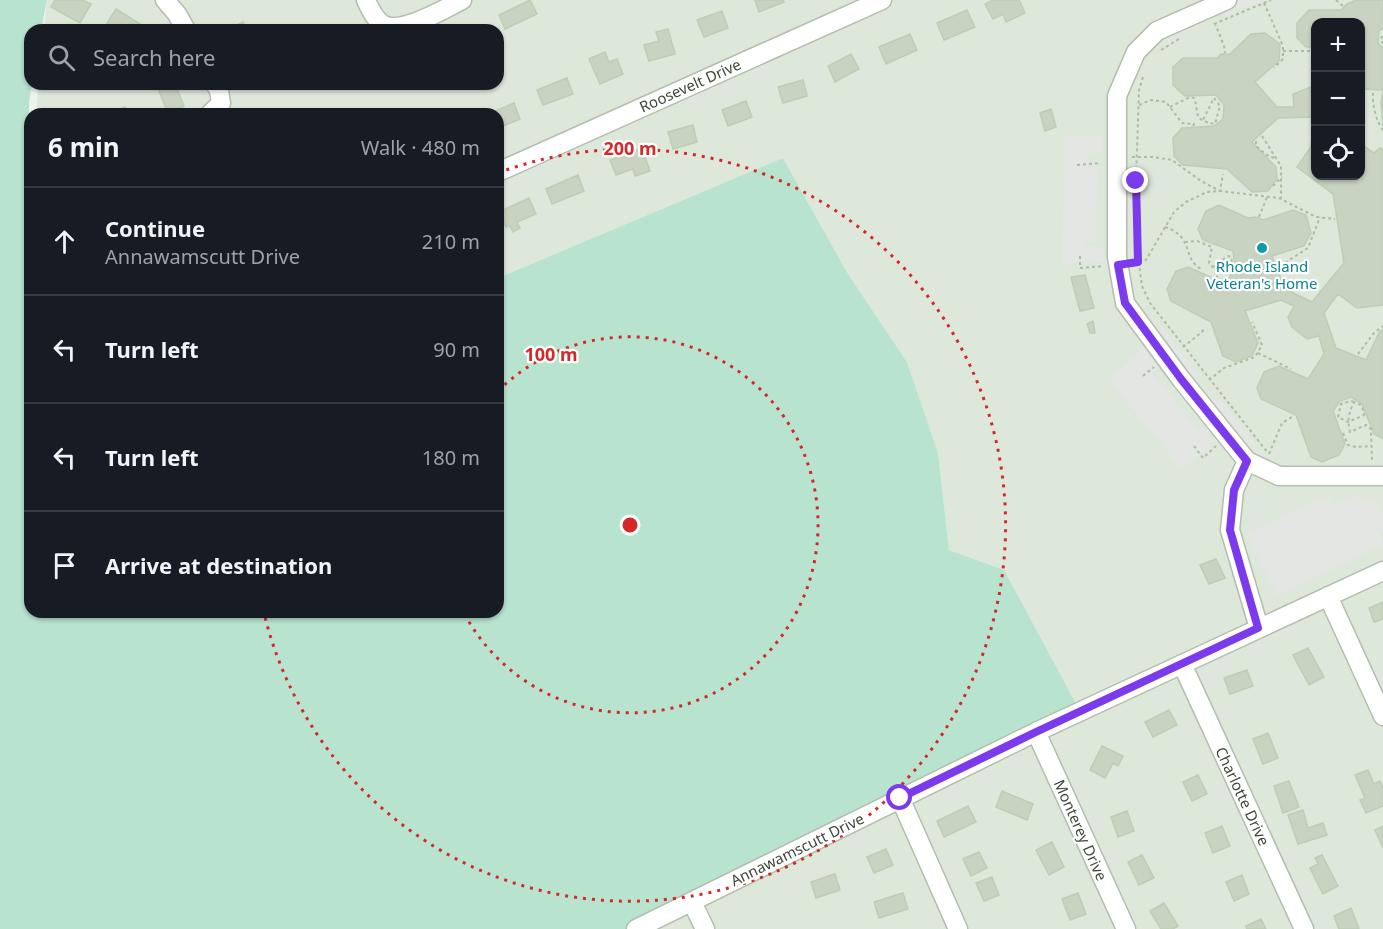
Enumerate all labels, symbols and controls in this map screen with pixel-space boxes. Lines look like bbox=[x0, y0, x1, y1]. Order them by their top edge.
map controls bbox=[1311, 18, 1365, 180]
button: + bbox=[1311, 18, 1365, 72]
search box bbox=[24, 24, 504, 90]
icon: search bbox=[45, 41, 78, 74]
text: Search here bbox=[93, 42, 215, 72]
street label: Roosevelt Drive bbox=[636, 54, 744, 116]
button: − bbox=[1311, 72, 1365, 126]
button: locate bbox=[1311, 126, 1365, 180]
text: 6 min bbox=[48, 129, 120, 165]
text: Walk · 480 m bbox=[361, 134, 480, 161]
text: 200 m bbox=[603, 136, 657, 160]
route end bbox=[1122, 167, 1148, 193]
text: Continue bbox=[105, 213, 205, 243]
icon: ahead bbox=[48, 225, 81, 258]
text: 210 m bbox=[422, 228, 480, 255]
marker: Rhode Island Veteran's Home bbox=[1255, 241, 1269, 255]
text: Annawamscutt Drive bbox=[105, 243, 300, 270]
place label: Rhode Island Veteran's Home bbox=[1206, 256, 1318, 293]
icon: left bbox=[48, 333, 81, 366]
text: Turn left bbox=[105, 334, 199, 364]
text: 90 m bbox=[433, 336, 480, 363]
text: 100 m bbox=[524, 342, 578, 366]
icon: left bbox=[48, 441, 81, 474]
text: Turn left bbox=[105, 442, 199, 472]
text: 180 m bbox=[422, 444, 480, 471]
centre of rings bbox=[620, 515, 640, 535]
icon: arrive bbox=[48, 549, 81, 582]
text: Arrive at destination bbox=[105, 550, 332, 580]
street label: Charlotte Drive bbox=[1211, 743, 1275, 849]
street label: Monterey Drive bbox=[1050, 776, 1112, 884]
route start bbox=[886, 784, 912, 810]
street label: Annawamscutt Drive bbox=[727, 808, 867, 890]

